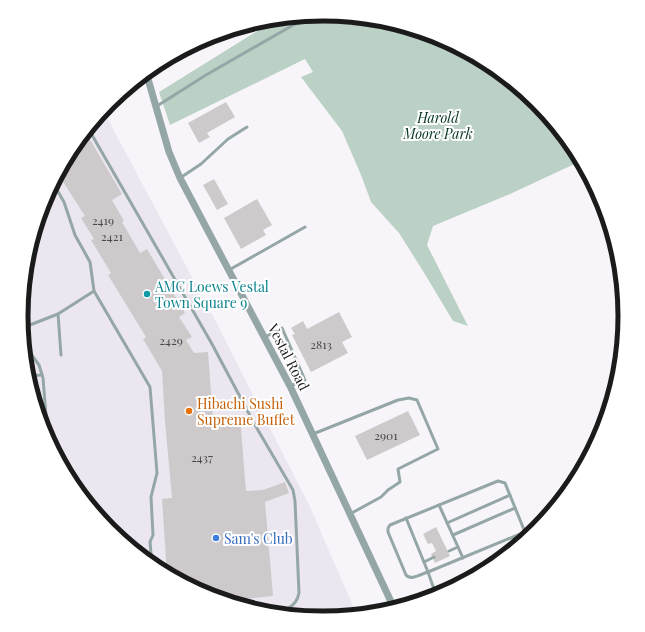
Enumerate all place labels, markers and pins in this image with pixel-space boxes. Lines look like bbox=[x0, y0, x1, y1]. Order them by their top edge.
place label: AMC Loews Vestal Town Square 9 bbox=[154, 277, 269, 312]
marker: AMC Loews Vestal Town Square 9 bbox=[142, 289, 152, 299]
place label: Hibachi Sushi Supreme Buffet bbox=[197, 394, 296, 429]
marker: Hibachi Sushi Supreme Buffet bbox=[184, 406, 194, 416]
place label: Sam's Club bbox=[224, 529, 293, 548]
marker: Sam's Club bbox=[211, 533, 221, 543]

